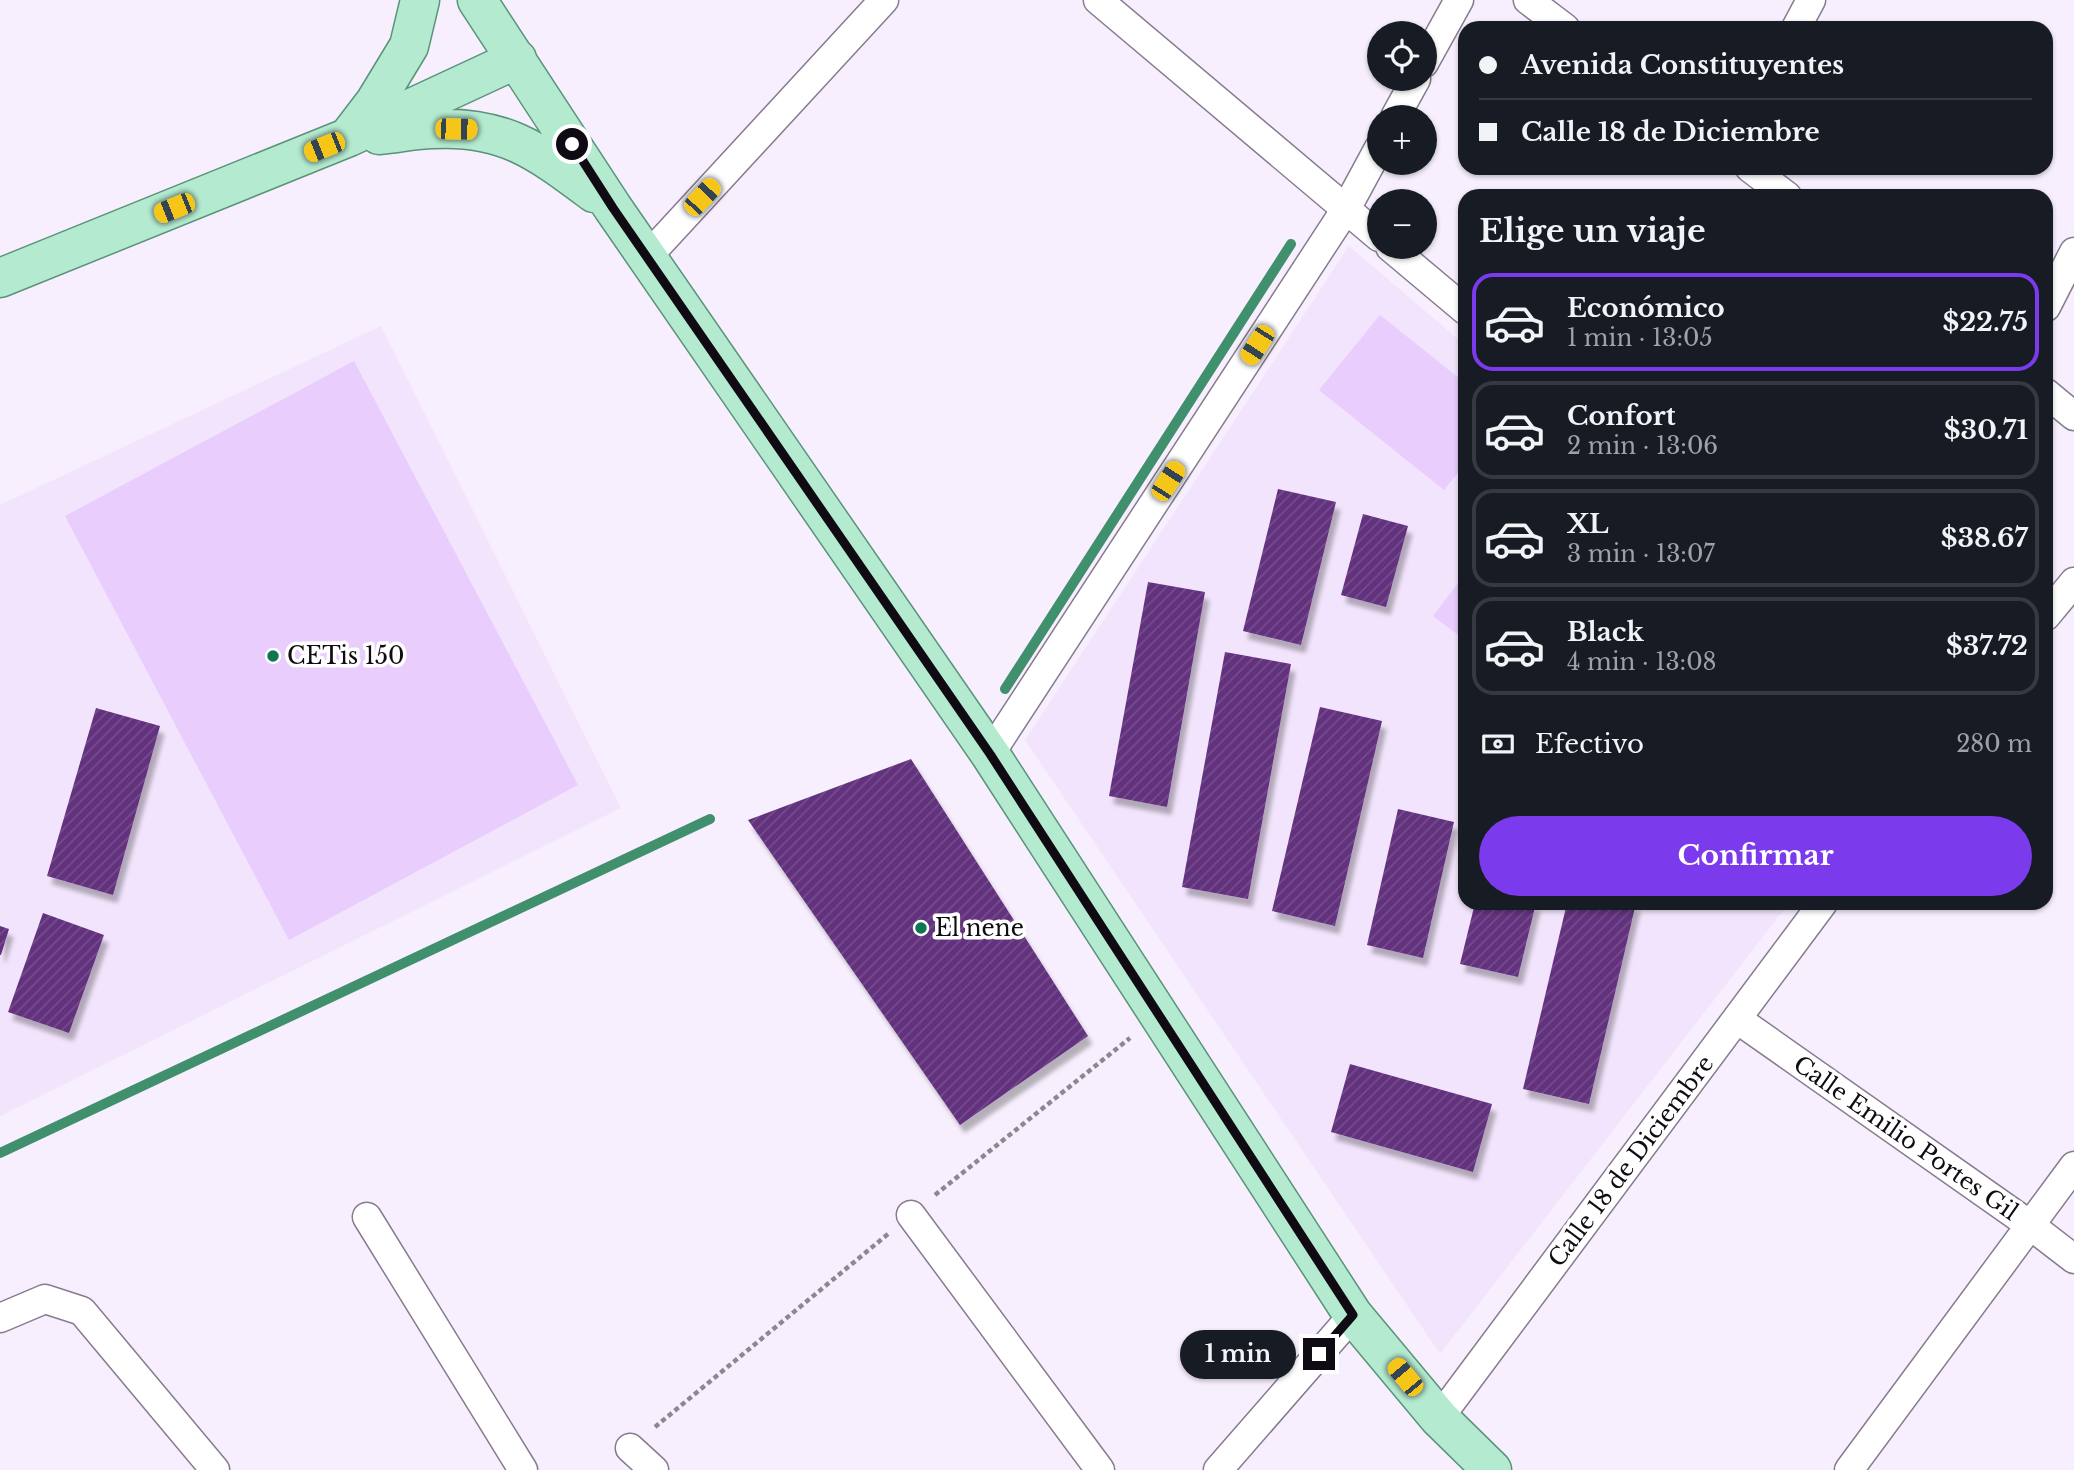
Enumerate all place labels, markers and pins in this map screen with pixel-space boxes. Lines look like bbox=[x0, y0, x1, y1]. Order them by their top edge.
place label: CETis 150 bbox=[287, 642, 405, 670]
marker: CETis 150 bbox=[265, 648, 281, 664]
place label: El nene bbox=[935, 914, 1024, 942]
marker: El nene bbox=[913, 920, 929, 936]

